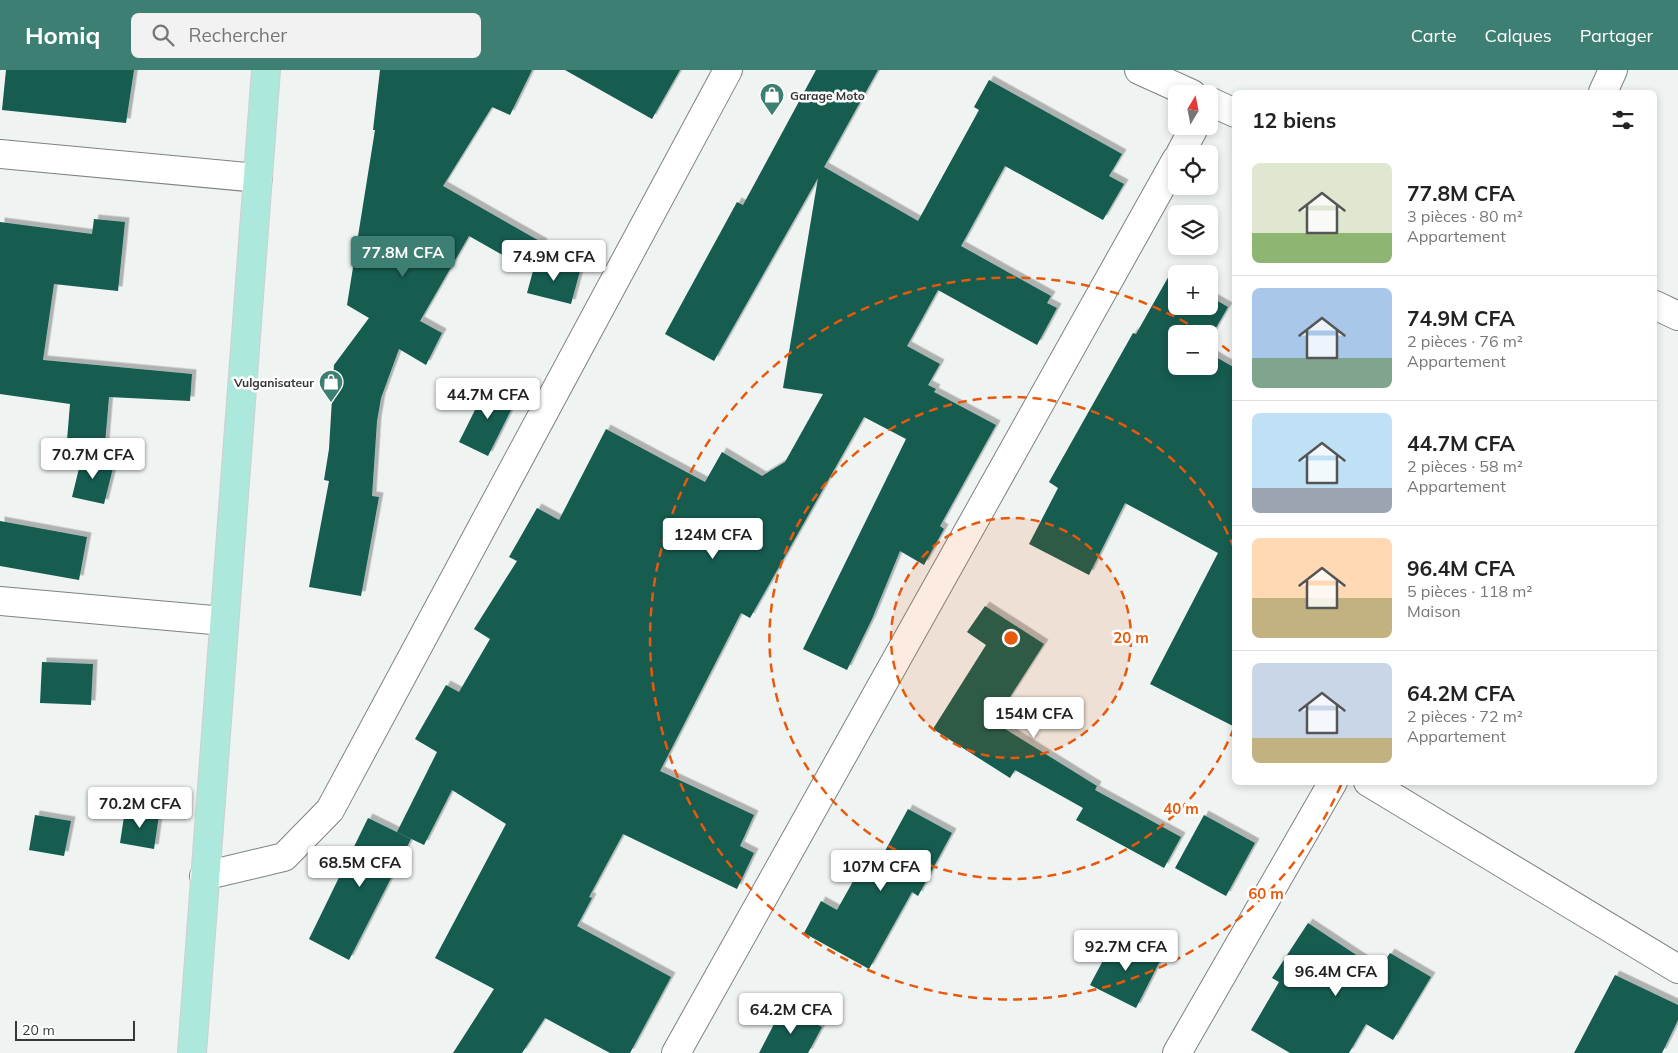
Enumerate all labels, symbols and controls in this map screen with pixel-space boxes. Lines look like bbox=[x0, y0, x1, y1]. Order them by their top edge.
search box bbox=[131, 13, 481, 58]
text: Homiq bbox=[25, 20, 101, 50]
icon: search bbox=[149, 21, 177, 49]
text: Rechercher bbox=[189, 23, 287, 47]
text: Carte bbox=[1411, 24, 1457, 47]
text: Calques bbox=[1485, 24, 1552, 47]
text: Partager bbox=[1580, 24, 1653, 47]
shop icon: Garage Moto bbox=[759, 82, 785, 116]
north arrow bbox=[1168, 85, 1218, 135]
map controls bbox=[1168, 85, 1218, 375]
place label: Garage Moto bbox=[790, 88, 865, 103]
icon: filters bbox=[1609, 106, 1637, 134]
text: 12 biens bbox=[1252, 107, 1336, 133]
button: locate bbox=[1168, 145, 1218, 195]
text: 77.8M CFA bbox=[1407, 180, 1515, 206]
icon: home bbox=[1292, 183, 1352, 243]
button: layers bbox=[1168, 205, 1218, 255]
text: 3 pièces · 80 m² bbox=[1407, 206, 1523, 226]
text: Appartement bbox=[1407, 226, 1506, 246]
pin: 77.8M CFA bbox=[346, 236, 460, 278]
pin: 74.9M CFA bbox=[497, 240, 611, 282]
text: 77.8M CFA bbox=[362, 242, 444, 262]
text: 74.9M CFA bbox=[513, 246, 595, 266]
button: + bbox=[1168, 265, 1218, 315]
text: 74.9M CFA bbox=[1407, 305, 1515, 331]
icon: home bbox=[1292, 308, 1352, 368]
button: − bbox=[1168, 325, 1218, 375]
text: 2 pièces · 76 m² bbox=[1407, 331, 1523, 351]
text: Appartement bbox=[1407, 351, 1506, 371]
shop icon: Vulganisateur bbox=[318, 369, 344, 403]
place label: Vulganisateur bbox=[233, 375, 314, 390]
pin: 44.7M CFA bbox=[431, 378, 545, 420]
text: 44.7M CFA bbox=[447, 384, 529, 404]
text: 44.7M CFA bbox=[1407, 430, 1515, 456]
icon: home bbox=[1292, 433, 1352, 493]
pin: 70.7M CFA bbox=[36, 438, 150, 480]
text: 70.7M CFA bbox=[52, 444, 134, 464]
text: 2 pièces · 58 m² bbox=[1407, 456, 1523, 476]
text: Appartement bbox=[1407, 476, 1506, 496]
pin: 124M CFA bbox=[661, 518, 765, 560]
text: 124M CFA bbox=[674, 524, 752, 544]
text: 96.4M CFA bbox=[1407, 555, 1515, 581]
icon: home bbox=[1292, 558, 1352, 618]
text: 5 pièces · 118 m² bbox=[1407, 581, 1532, 601]
text: Maison bbox=[1407, 601, 1461, 621]
text: 20 m bbox=[1113, 628, 1149, 647]
centre of rings bbox=[1002, 629, 1020, 647]
text: 64.2M CFA bbox=[1407, 680, 1515, 706]
icon: home bbox=[1292, 683, 1352, 743]
pin: 154M CFA bbox=[982, 696, 1086, 739]
text: 154M CFA bbox=[995, 703, 1073, 723]
text: 2 pièces · 72 m² bbox=[1407, 706, 1523, 726]
text: Appartement bbox=[1407, 726, 1506, 746]
pin: 70.2M CFA bbox=[83, 786, 197, 829]
text: 70.2M CFA bbox=[99, 793, 181, 813]
text: 40 m bbox=[1163, 799, 1199, 818]
pin: 68.5M CFA bbox=[303, 846, 417, 888]
pin: 107M CFA bbox=[829, 850, 933, 892]
text: 68.5M CFA bbox=[319, 852, 401, 872]
text: 107M CFA bbox=[842, 856, 920, 876]
text: 60 m bbox=[1248, 884, 1284, 903]
pin: 92.7M CFA bbox=[1069, 930, 1183, 972]
text: 92.7M CFA bbox=[1085, 936, 1167, 956]
pin: 96.4M CFA bbox=[1279, 954, 1393, 997]
text: 96.4M CFA bbox=[1295, 961, 1377, 981]
pin: 64.2M CFA bbox=[734, 992, 848, 1035]
text: 64.2M CFA bbox=[750, 999, 832, 1019]
scale bar bbox=[15, 1018, 135, 1041]
text: 20 m bbox=[22, 1021, 55, 1039]

